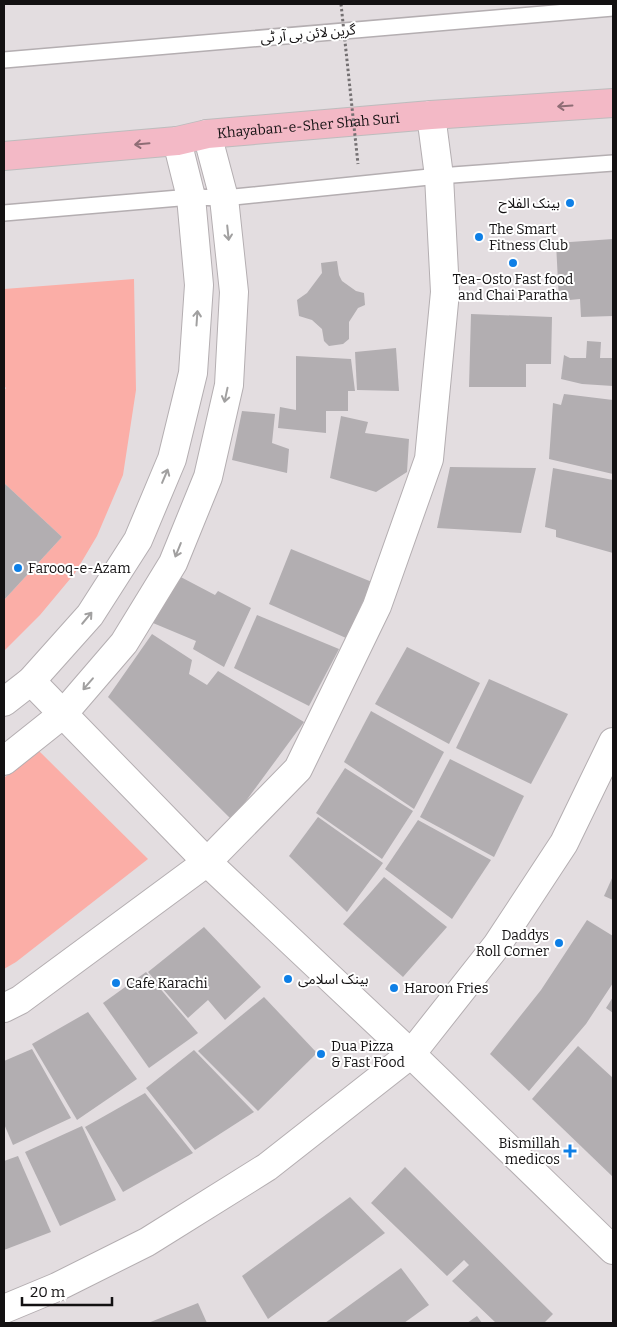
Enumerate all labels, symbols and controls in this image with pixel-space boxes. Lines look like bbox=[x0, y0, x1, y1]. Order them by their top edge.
street label: گرین لائن بی آر ٹی bbox=[260, 21, 357, 47]
one-way arrow bbox=[557, 102, 573, 111]
street label: Khayaban-e-Sher Shah Suri bbox=[216, 109, 400, 142]
one-way arrow bbox=[134, 139, 150, 149]
place label: بینک الفلاح bbox=[499, 195, 560, 214]
marker: بینک الفلاح bbox=[564, 197, 576, 209]
place label: The Smart Fitness Club bbox=[489, 221, 568, 254]
one-way arrow bbox=[223, 225, 232, 241]
marker: The Smart Fitness Club bbox=[473, 231, 485, 243]
marker: Tea-Osto Fast food and Chai Paratha bbox=[507, 257, 519, 269]
place label: Tea-Osto Fast food and Chai Paratha bbox=[453, 271, 573, 304]
one-way arrow bbox=[192, 310, 201, 326]
one-way arrow bbox=[221, 387, 230, 403]
one-way arrow bbox=[161, 469, 170, 484]
one-way arrow bbox=[173, 542, 183, 557]
place label: Farooq-e-Azam bbox=[28, 560, 131, 577]
marker: Farooq-e-Azam bbox=[12, 562, 24, 574]
one-way arrow bbox=[81, 611, 92, 624]
one-way arrow bbox=[83, 677, 94, 690]
place label: Daddys Roll Corner bbox=[476, 927, 549, 960]
marker: Daddys Roll Corner bbox=[553, 937, 565, 949]
place label: بینک اسلامی bbox=[298, 971, 369, 988]
marker: بینک اسلامی bbox=[282, 973, 294, 985]
place label: Cafe Karachi bbox=[126, 975, 208, 992]
marker: Cafe Karachi bbox=[110, 977, 122, 989]
place label: Haroon Fries bbox=[404, 980, 488, 997]
marker: Haroon Fries bbox=[388, 982, 400, 994]
place label: Dua Pizza & Fast Food bbox=[331, 1038, 405, 1071]
marker: Dua Pizza & Fast Food bbox=[315, 1048, 327, 1060]
place label: Bismillah medicos bbox=[499, 1135, 560, 1168]
marker: Bismillah medicos bbox=[564, 1145, 576, 1157]
scale bar bbox=[22, 1274, 112, 1306]
text: 20 m bbox=[30, 1283, 66, 1301]

